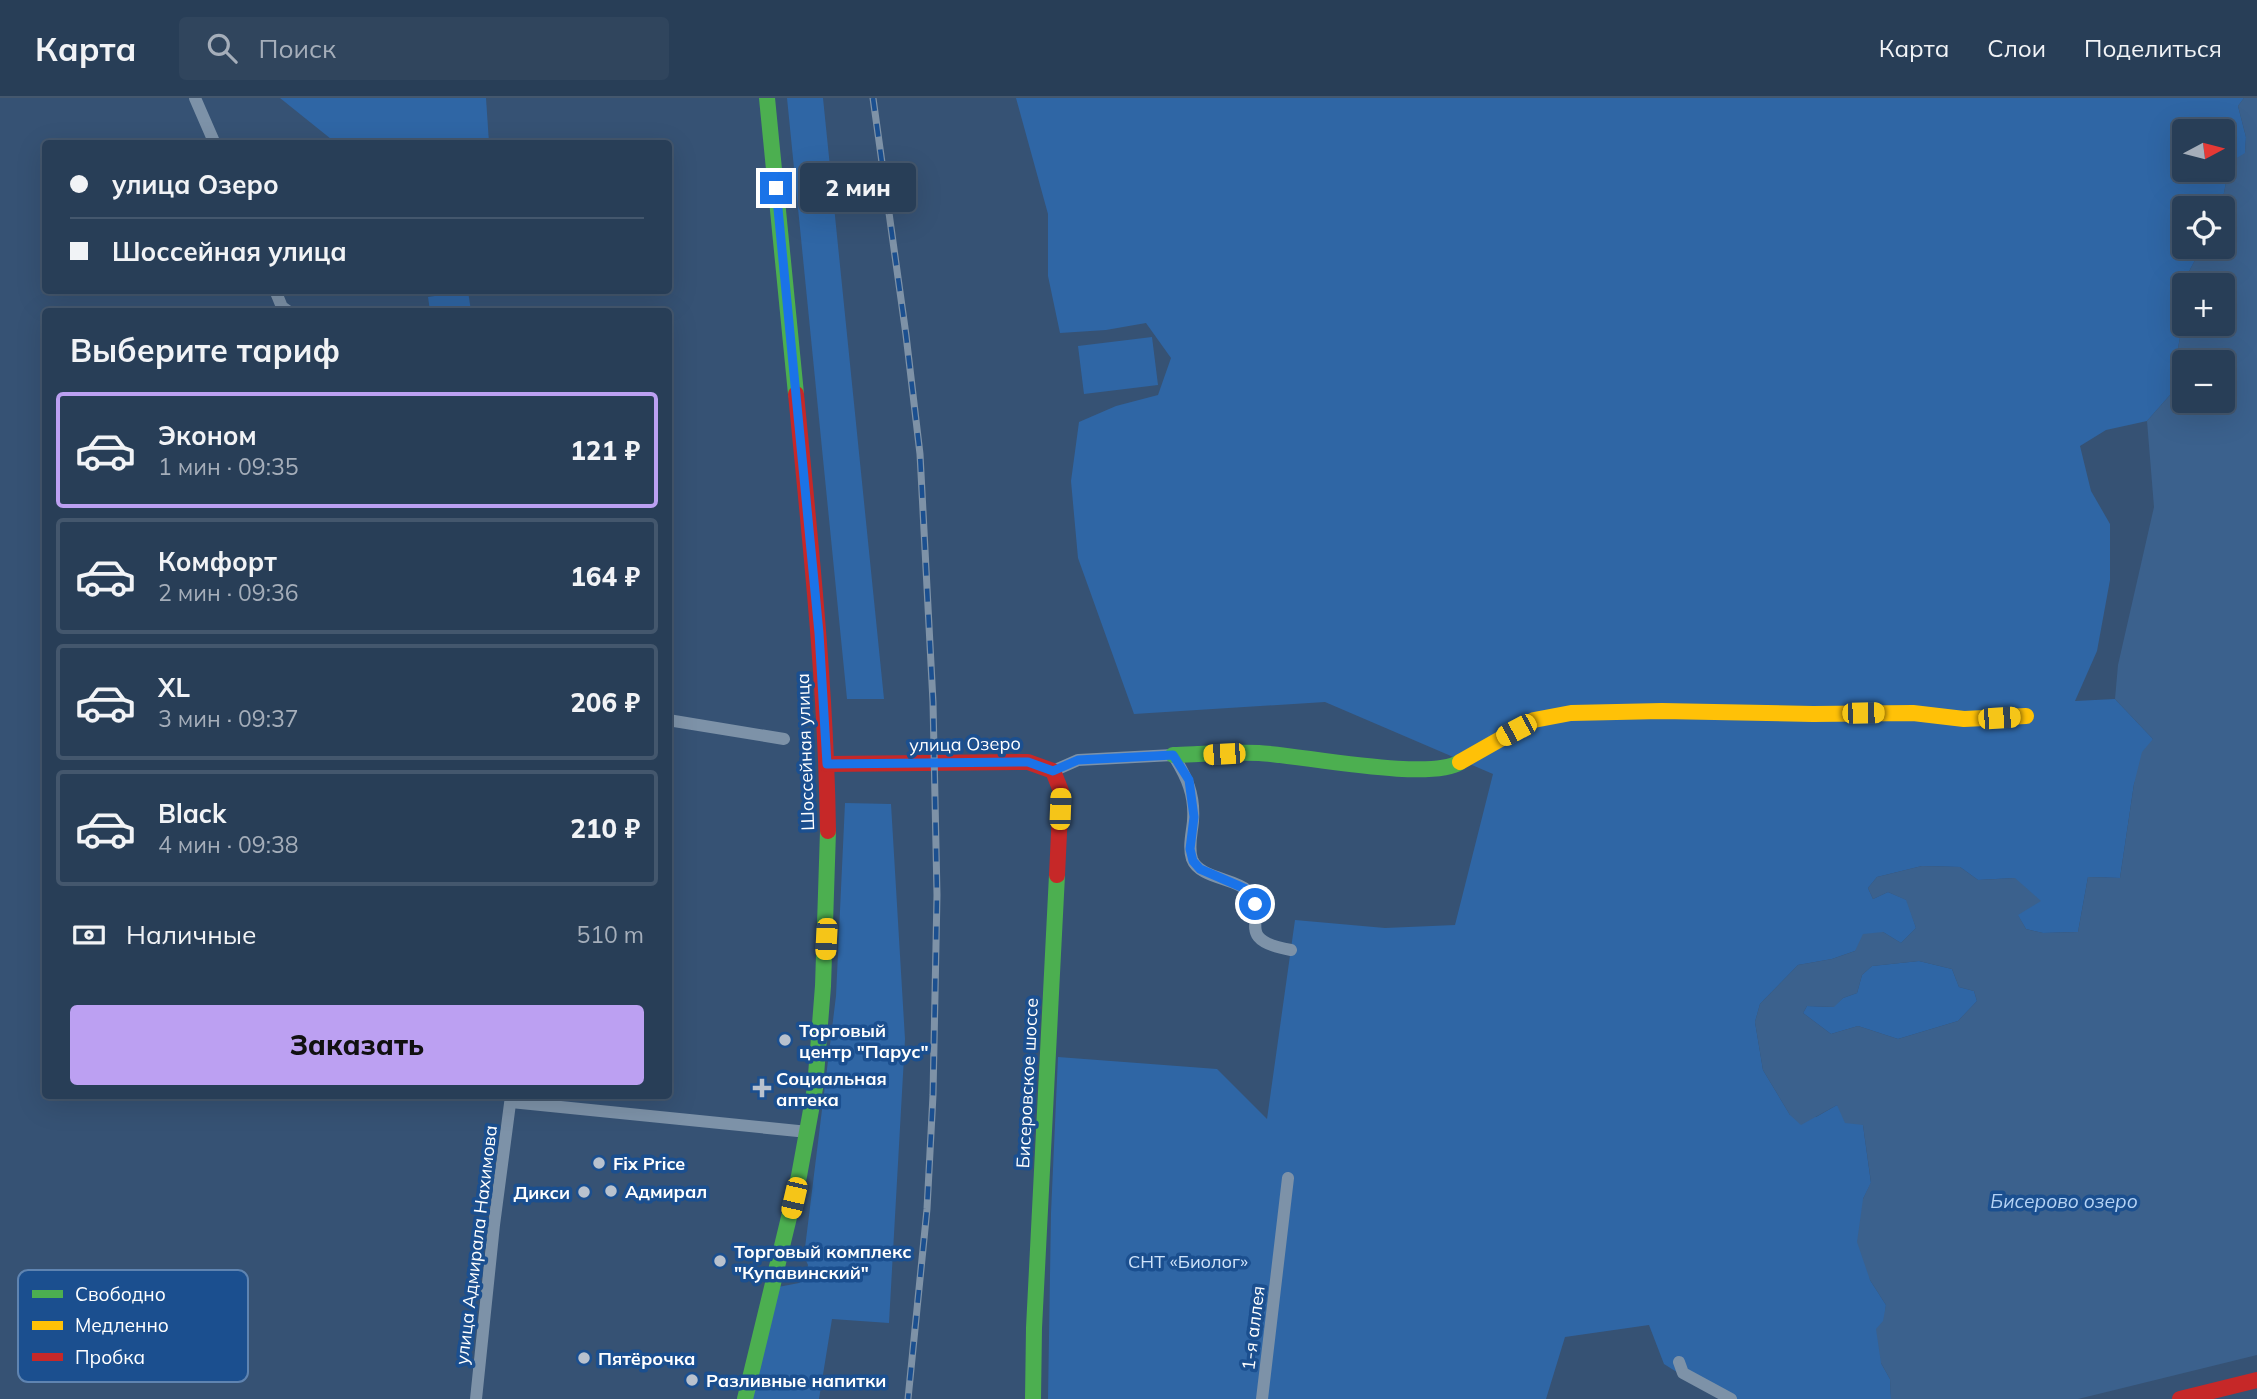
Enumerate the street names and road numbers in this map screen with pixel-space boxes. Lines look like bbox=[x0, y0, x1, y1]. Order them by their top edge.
street label: Шоссейная улица bbox=[791, 673, 819, 831]
street label: улица Озеро bbox=[909, 732, 1021, 756]
street label: Бисеровское шоссе bbox=[1011, 997, 1043, 1169]
street label: улица Адмирала Нахимова bbox=[450, 1124, 502, 1366]
street label: 1-я аллея bbox=[1236, 1284, 1270, 1372]

